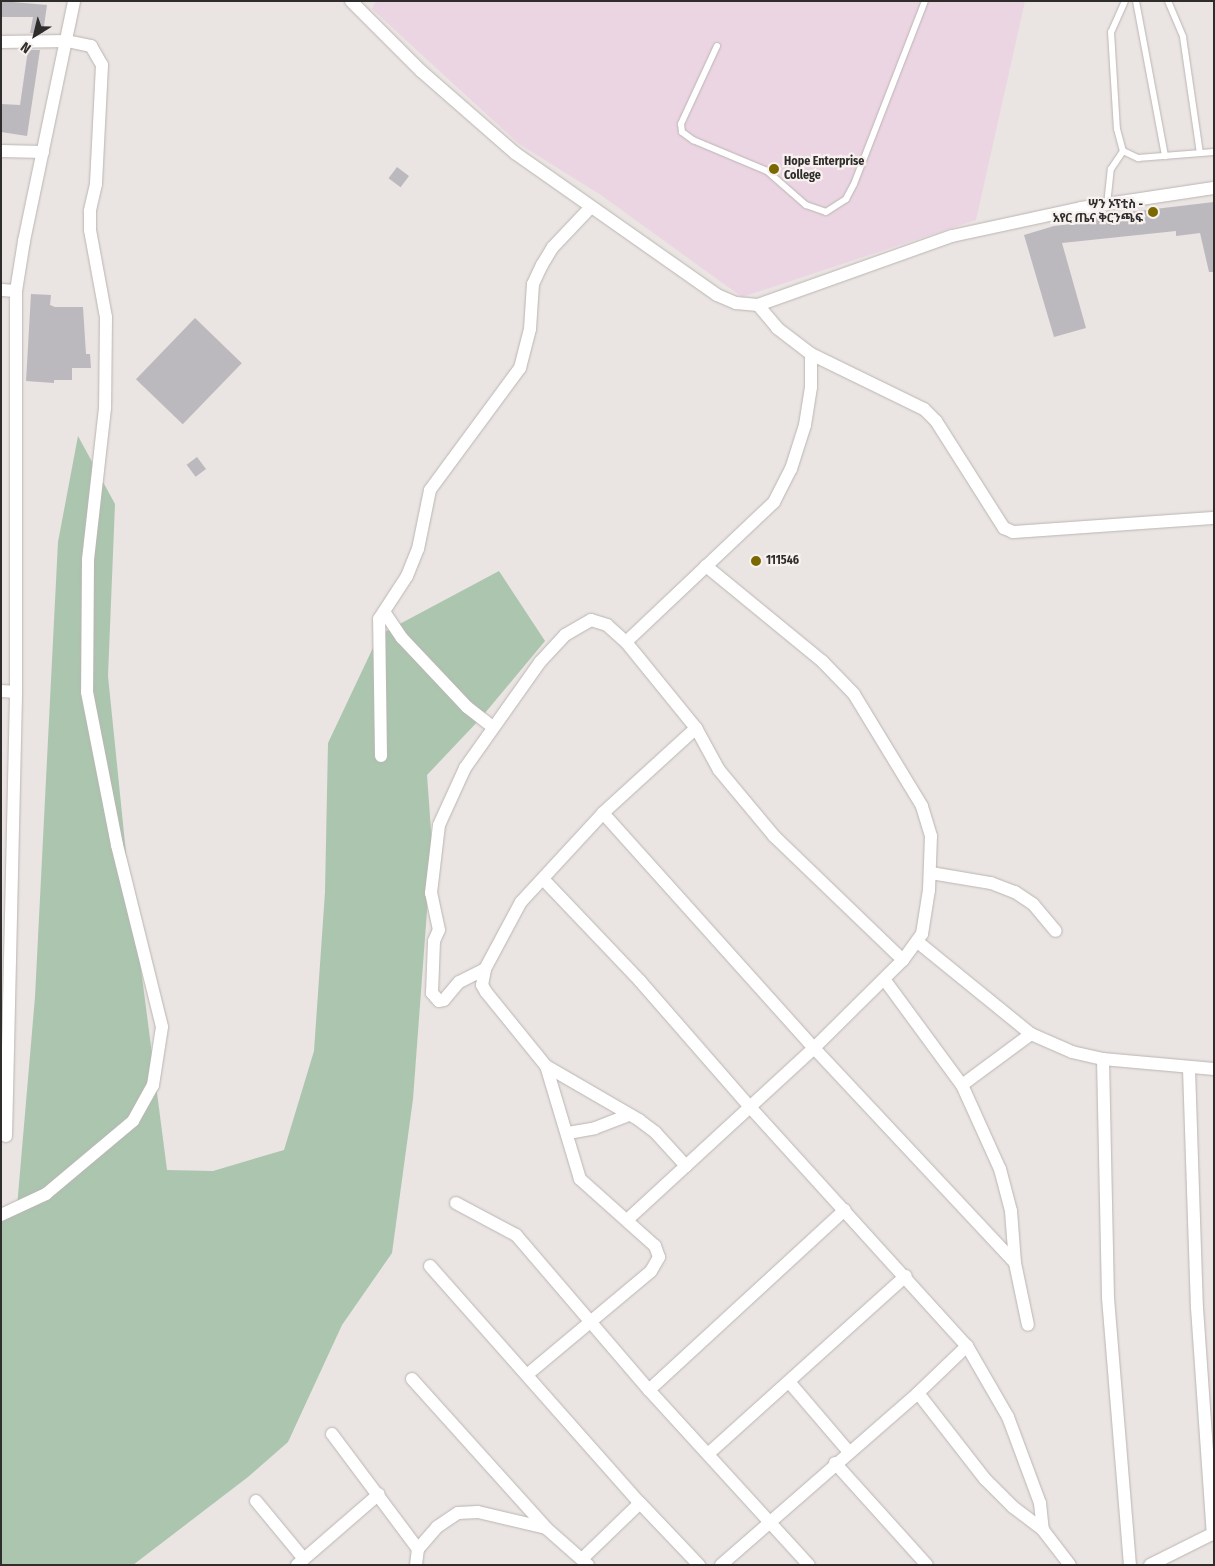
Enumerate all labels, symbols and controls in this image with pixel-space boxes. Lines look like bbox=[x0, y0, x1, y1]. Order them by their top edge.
north arrow bbox=[10, 10, 60, 60]
text: N bbox=[18, 38, 34, 57]
place label: Hope Enterprise College bbox=[784, 155, 864, 183]
marker: Hope Enterprise College bbox=[768, 163, 780, 175]
place label: ሣን ኦፕቲስ - አየር ጤና ቅርንጫፍ bbox=[1053, 198, 1143, 226]
marker: ሣን ኦፕቲስ - አየር ጤና ቅርንጫፍ bbox=[1147, 206, 1159, 218]
place label: 111546 bbox=[766, 554, 799, 568]
marker: 111546 bbox=[750, 555, 762, 567]

